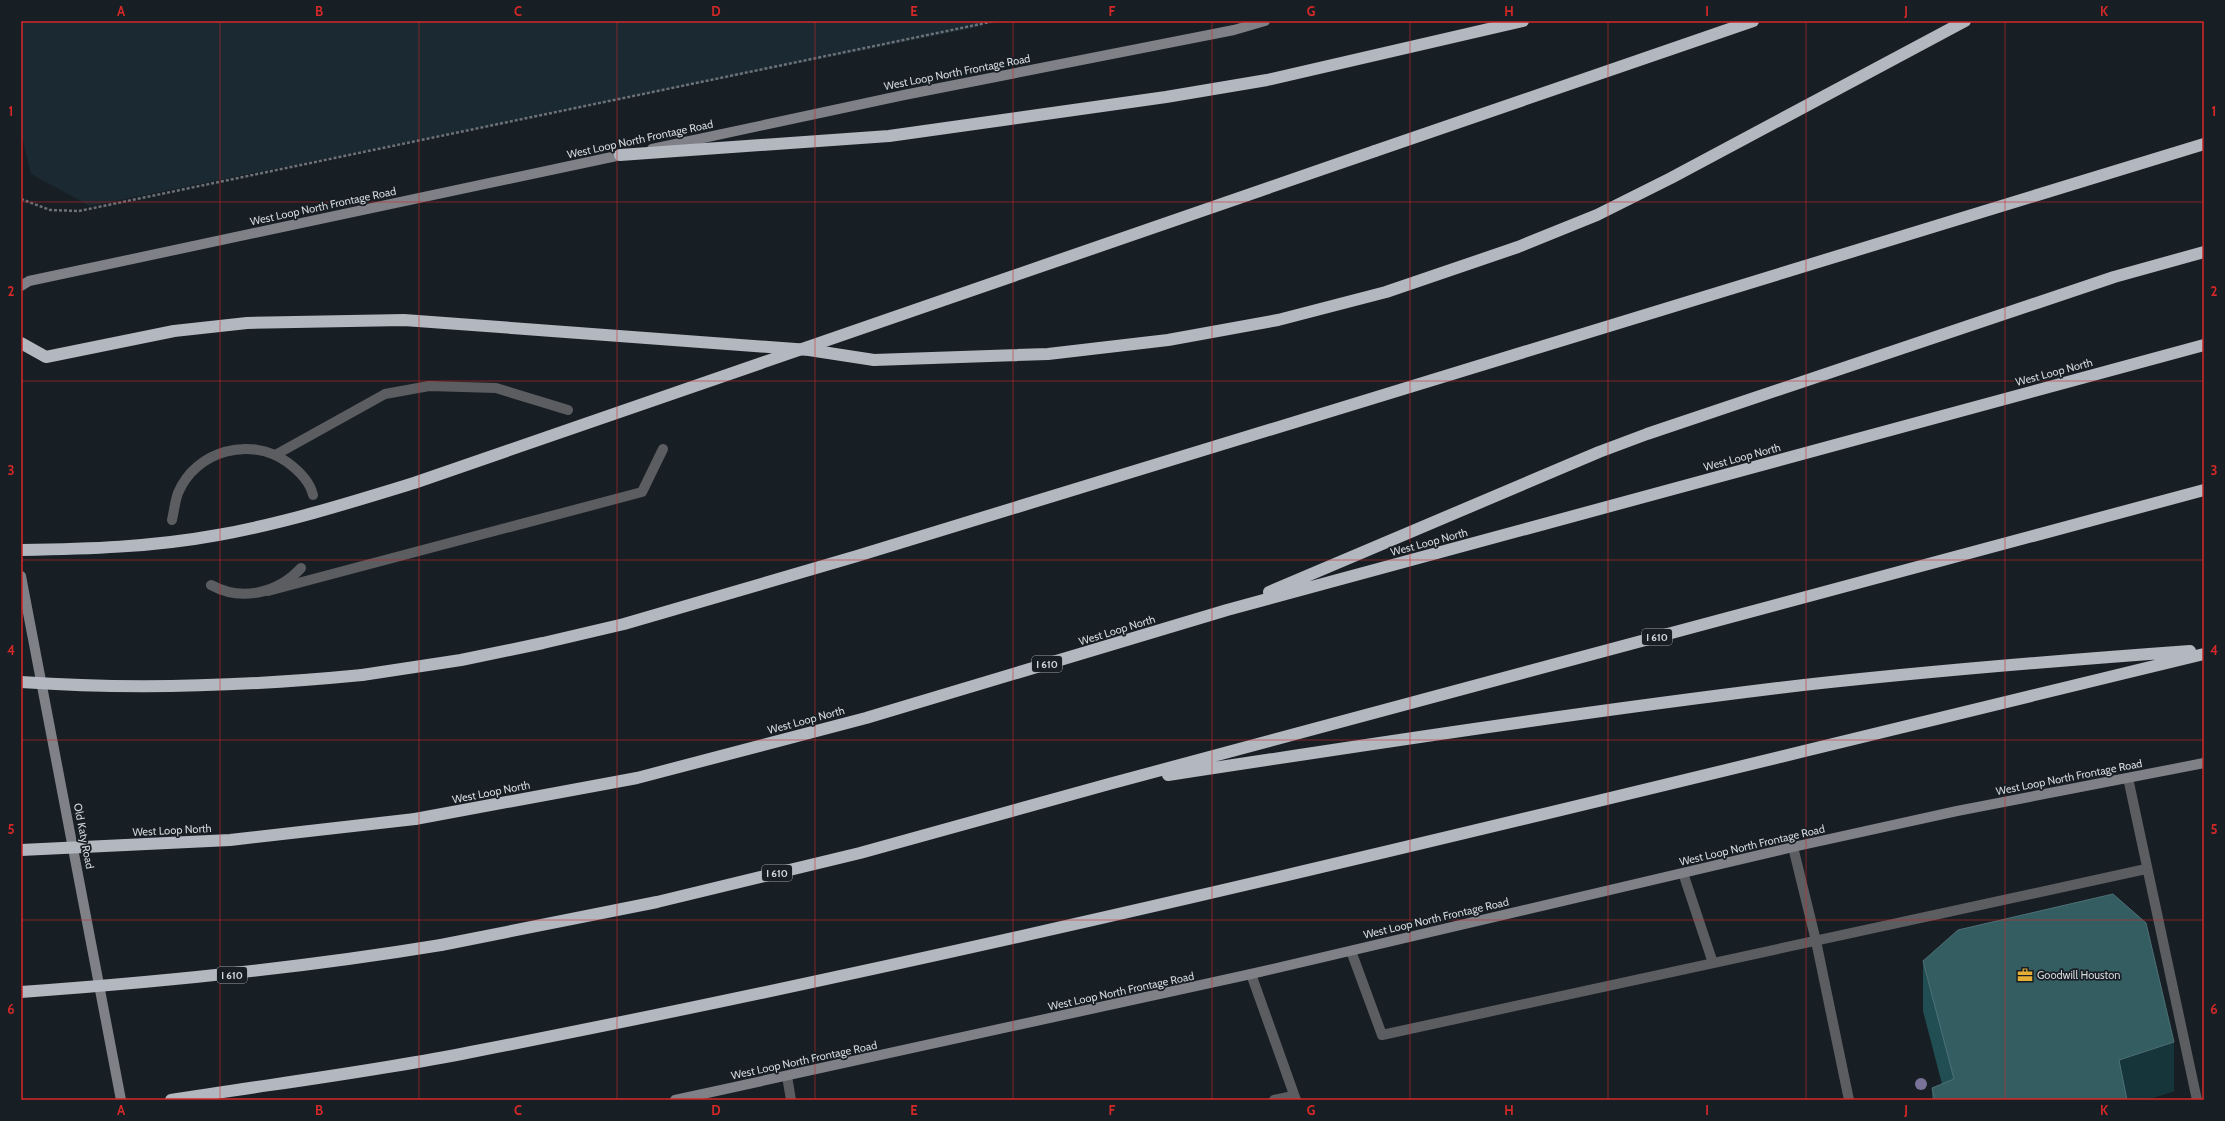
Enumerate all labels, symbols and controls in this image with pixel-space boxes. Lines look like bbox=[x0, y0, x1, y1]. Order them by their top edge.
text: A bbox=[117, 3, 126, 19]
text: B bbox=[315, 3, 323, 19]
text: C bbox=[514, 3, 522, 19]
text: D bbox=[711, 3, 721, 19]
text: E bbox=[910, 3, 918, 19]
text: F bbox=[1109, 3, 1116, 19]
text: G bbox=[1307, 3, 1316, 19]
text: H bbox=[1504, 3, 1514, 19]
text: I bbox=[1705, 3, 1709, 19]
text: J bbox=[1903, 3, 1908, 19]
text: K bbox=[2100, 3, 2109, 19]
street label: West Loop North Frontage Road bbox=[883, 51, 1031, 93]
text: 1 bbox=[9, 103, 13, 119]
text: 1 bbox=[2212, 103, 2216, 119]
street label: West Loop North Frontage Road bbox=[566, 117, 714, 161]
street label: West Loop North Frontage Road bbox=[249, 184, 397, 228]
text: 2 bbox=[8, 283, 15, 299]
text: 2 bbox=[2211, 283, 2218, 299]
street label: West Loop North bbox=[2014, 355, 2094, 389]
street label: West Loop North bbox=[1702, 440, 1782, 474]
text: 3 bbox=[7, 462, 15, 478]
text: 3 bbox=[2210, 462, 2218, 478]
street label: West Loop North bbox=[1389, 525, 1469, 559]
street label: West Loop North bbox=[1077, 612, 1157, 648]
road number: I 610 bbox=[1642, 629, 1672, 645]
text: 4 bbox=[7, 642, 15, 658]
text: 4 bbox=[2210, 642, 2218, 658]
road number: I 610 bbox=[1032, 656, 1062, 672]
street label: West Loop North bbox=[766, 703, 846, 737]
street label: West Loop North Frontage Road bbox=[1995, 756, 2143, 798]
street label: West Loop North bbox=[451, 778, 531, 806]
street label: Old Katy Road bbox=[71, 802, 97, 870]
text: 5 bbox=[8, 821, 15, 837]
street label: West Loop North bbox=[132, 821, 212, 839]
street label: West Loop North Frontage Road bbox=[1678, 821, 1826, 869]
text: 5 bbox=[2211, 821, 2218, 837]
road number: I 610 bbox=[762, 865, 792, 881]
street label: West Loop North Frontage Road bbox=[1362, 894, 1510, 942]
office icon: Goodwill Houston bbox=[2016, 966, 2034, 984]
road number: I 610 bbox=[217, 967, 247, 983]
place label: Goodwill Houston bbox=[2037, 968, 2120, 982]
street label: West Loop North Frontage Road bbox=[1047, 969, 1195, 1013]
text: 6 bbox=[7, 1001, 15, 1017]
text: 6 bbox=[2210, 1001, 2218, 1017]
street label: West Loop North Frontage Road bbox=[730, 1038, 878, 1082]
text: A bbox=[117, 1102, 126, 1118]
text: B bbox=[315, 1102, 323, 1118]
text: C bbox=[514, 1102, 522, 1118]
text: D bbox=[711, 1102, 721, 1118]
text: E bbox=[910, 1102, 918, 1118]
text: F bbox=[1109, 1102, 1116, 1118]
text: G bbox=[1307, 1102, 1316, 1118]
text: H bbox=[1504, 1102, 1514, 1118]
text: I bbox=[1705, 1102, 1709, 1118]
text: J bbox=[1903, 1102, 1908, 1118]
text: K bbox=[2100, 1102, 2109, 1118]

